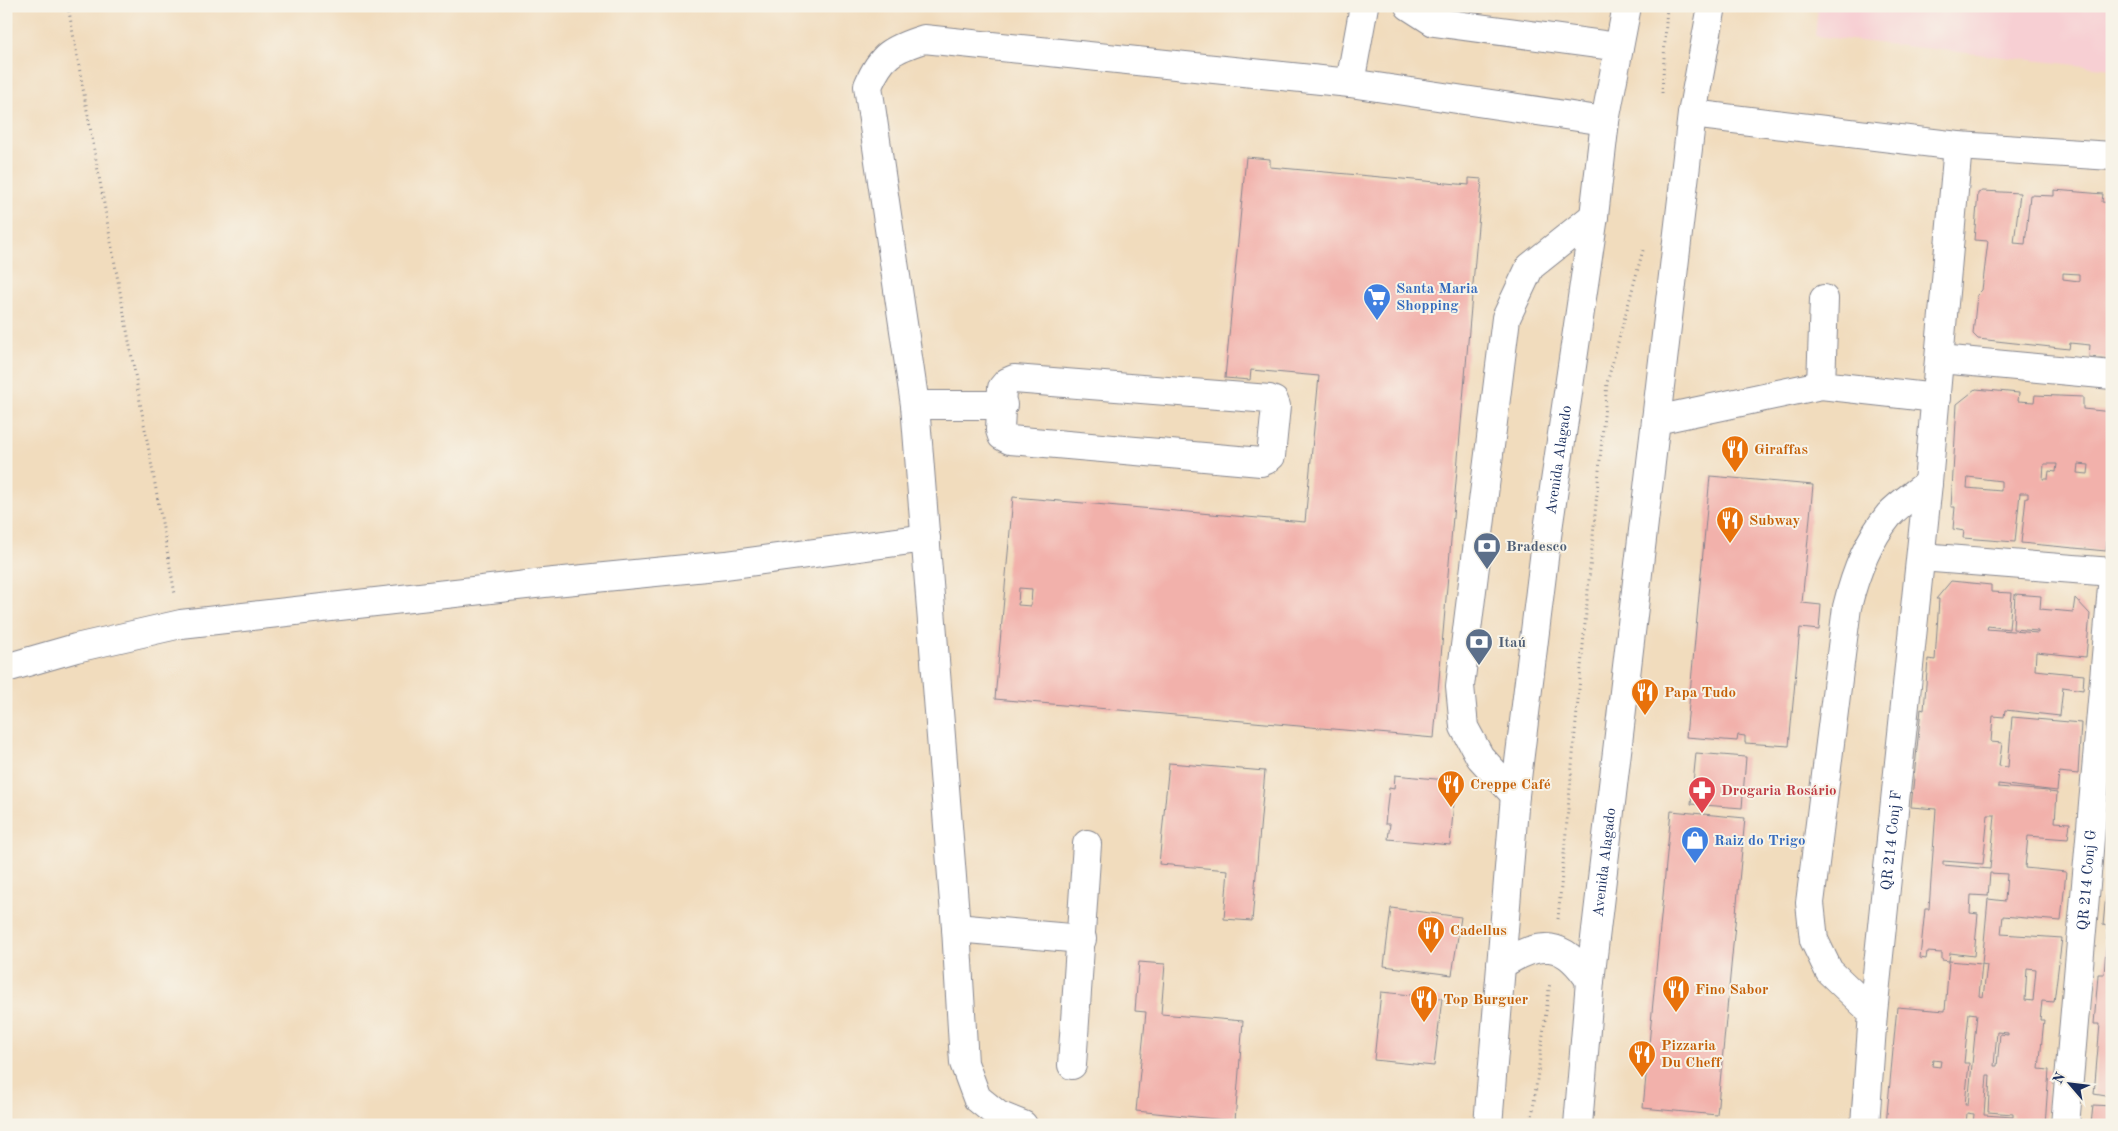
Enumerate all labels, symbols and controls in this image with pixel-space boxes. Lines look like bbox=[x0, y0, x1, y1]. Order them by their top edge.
supermarket icon: Santa Maria Shopping bbox=[1362, 282, 1392, 321]
place label: Santa Maria Shopping bbox=[1396, 282, 1478, 314]
street label: Avenida Alagado bbox=[1544, 405, 1575, 516]
restaurant icon: Giraffas bbox=[1720, 434, 1750, 473]
place label: Giraffas bbox=[1754, 443, 1808, 458]
restaurant icon: Subway bbox=[1715, 505, 1745, 544]
place label: Subway bbox=[1749, 514, 1800, 529]
bank icon: Bradesco bbox=[1472, 531, 1502, 570]
place label: Bradesco bbox=[1506, 540, 1567, 555]
bank icon: Itaú bbox=[1464, 627, 1494, 666]
place label: Itaú bbox=[1498, 636, 1526, 651]
restaurant icon: Papa Tudo bbox=[1630, 677, 1660, 716]
place label: Papa Tudo bbox=[1664, 686, 1736, 701]
restaurant icon: Creppe Café bbox=[1436, 769, 1466, 808]
pharmacy icon: Drogaria Rosário bbox=[1687, 775, 1717, 814]
place label: Creppe Café bbox=[1470, 778, 1551, 793]
place label: Drogaria Rosário bbox=[1721, 784, 1837, 799]
street label: QR 214 Conj F bbox=[1880, 790, 1905, 891]
street label: Avenida Alagado bbox=[1592, 807, 1619, 918]
shop icon: Raiz do Trigo bbox=[1680, 825, 1710, 864]
street label: QR 214 Conj G bbox=[2076, 829, 2100, 931]
place label: Raiz do Trigo bbox=[1714, 834, 1806, 849]
restaurant icon: Cadellus bbox=[1416, 915, 1446, 954]
place label: Cadellus bbox=[1450, 924, 1507, 939]
restaurant icon: Fino Sabor bbox=[1661, 974, 1691, 1013]
place label: Fino Sabor bbox=[1695, 983, 1769, 998]
restaurant icon: Top Burguer bbox=[1409, 984, 1439, 1023]
place label: Top Burguer bbox=[1443, 993, 1529, 1008]
restaurant icon: Pizzaria Du Cheff bbox=[1627, 1039, 1657, 1078]
place label: Pizzaria Du Cheff bbox=[1661, 1039, 1723, 1071]
north arrow bbox=[2046, 1058, 2096, 1108]
text: N bbox=[2051, 1070, 2068, 1086]

